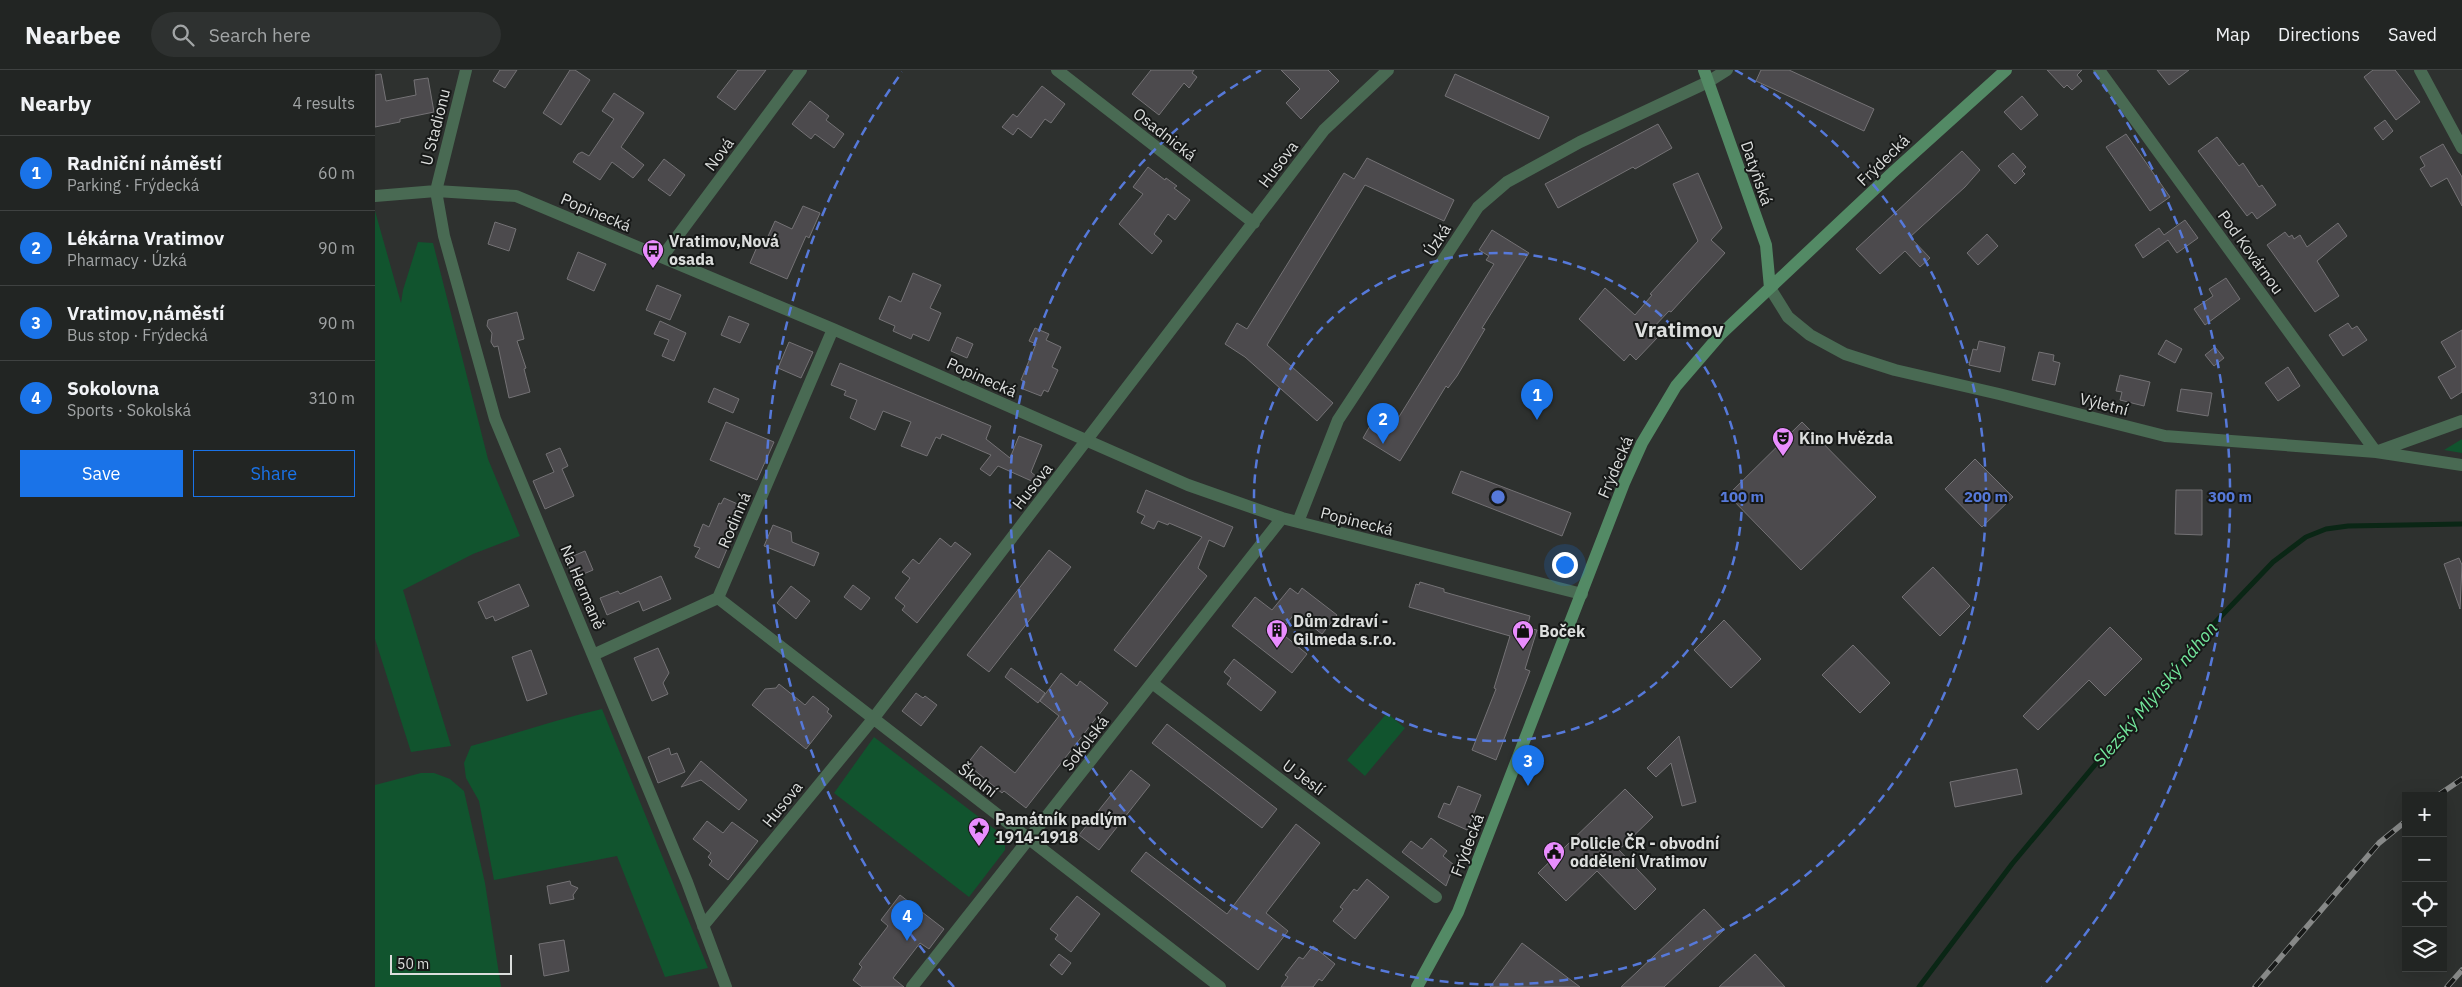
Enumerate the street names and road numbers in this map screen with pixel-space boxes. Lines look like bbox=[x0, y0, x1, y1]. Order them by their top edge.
street label: U Stadionu bbox=[416, 86, 454, 168]
street label: Osadnická bbox=[1129, 103, 1201, 165]
street label: Frýdecká bbox=[1852, 130, 1914, 190]
street label: Nová bbox=[700, 133, 738, 175]
street label: Husova bbox=[1254, 136, 1302, 191]
street label: Datyňská bbox=[1737, 138, 1777, 208]
street label: Popinecká bbox=[558, 188, 635, 236]
street label: Pod Kovárnou bbox=[2214, 206, 2288, 298]
street label: Úzká bbox=[1418, 219, 1455, 260]
street label: Popinecká bbox=[944, 353, 1020, 401]
street label: Výletní bbox=[2078, 388, 2130, 420]
street label: Frýdecká bbox=[1593, 432, 1637, 501]
street label: Husova bbox=[1008, 458, 1057, 513]
street label: Rodinná bbox=[713, 489, 755, 551]
street label: Popinecká bbox=[1318, 502, 1396, 540]
street label: Na Hermaně bbox=[556, 542, 610, 633]
street label: Sokolská bbox=[1057, 711, 1113, 775]
street label: U Jeslí bbox=[1279, 755, 1329, 799]
street label: Školní bbox=[955, 758, 1002, 801]
street label: Husova bbox=[757, 777, 807, 831]
street label: Frýdecká bbox=[1446, 810, 1488, 879]

